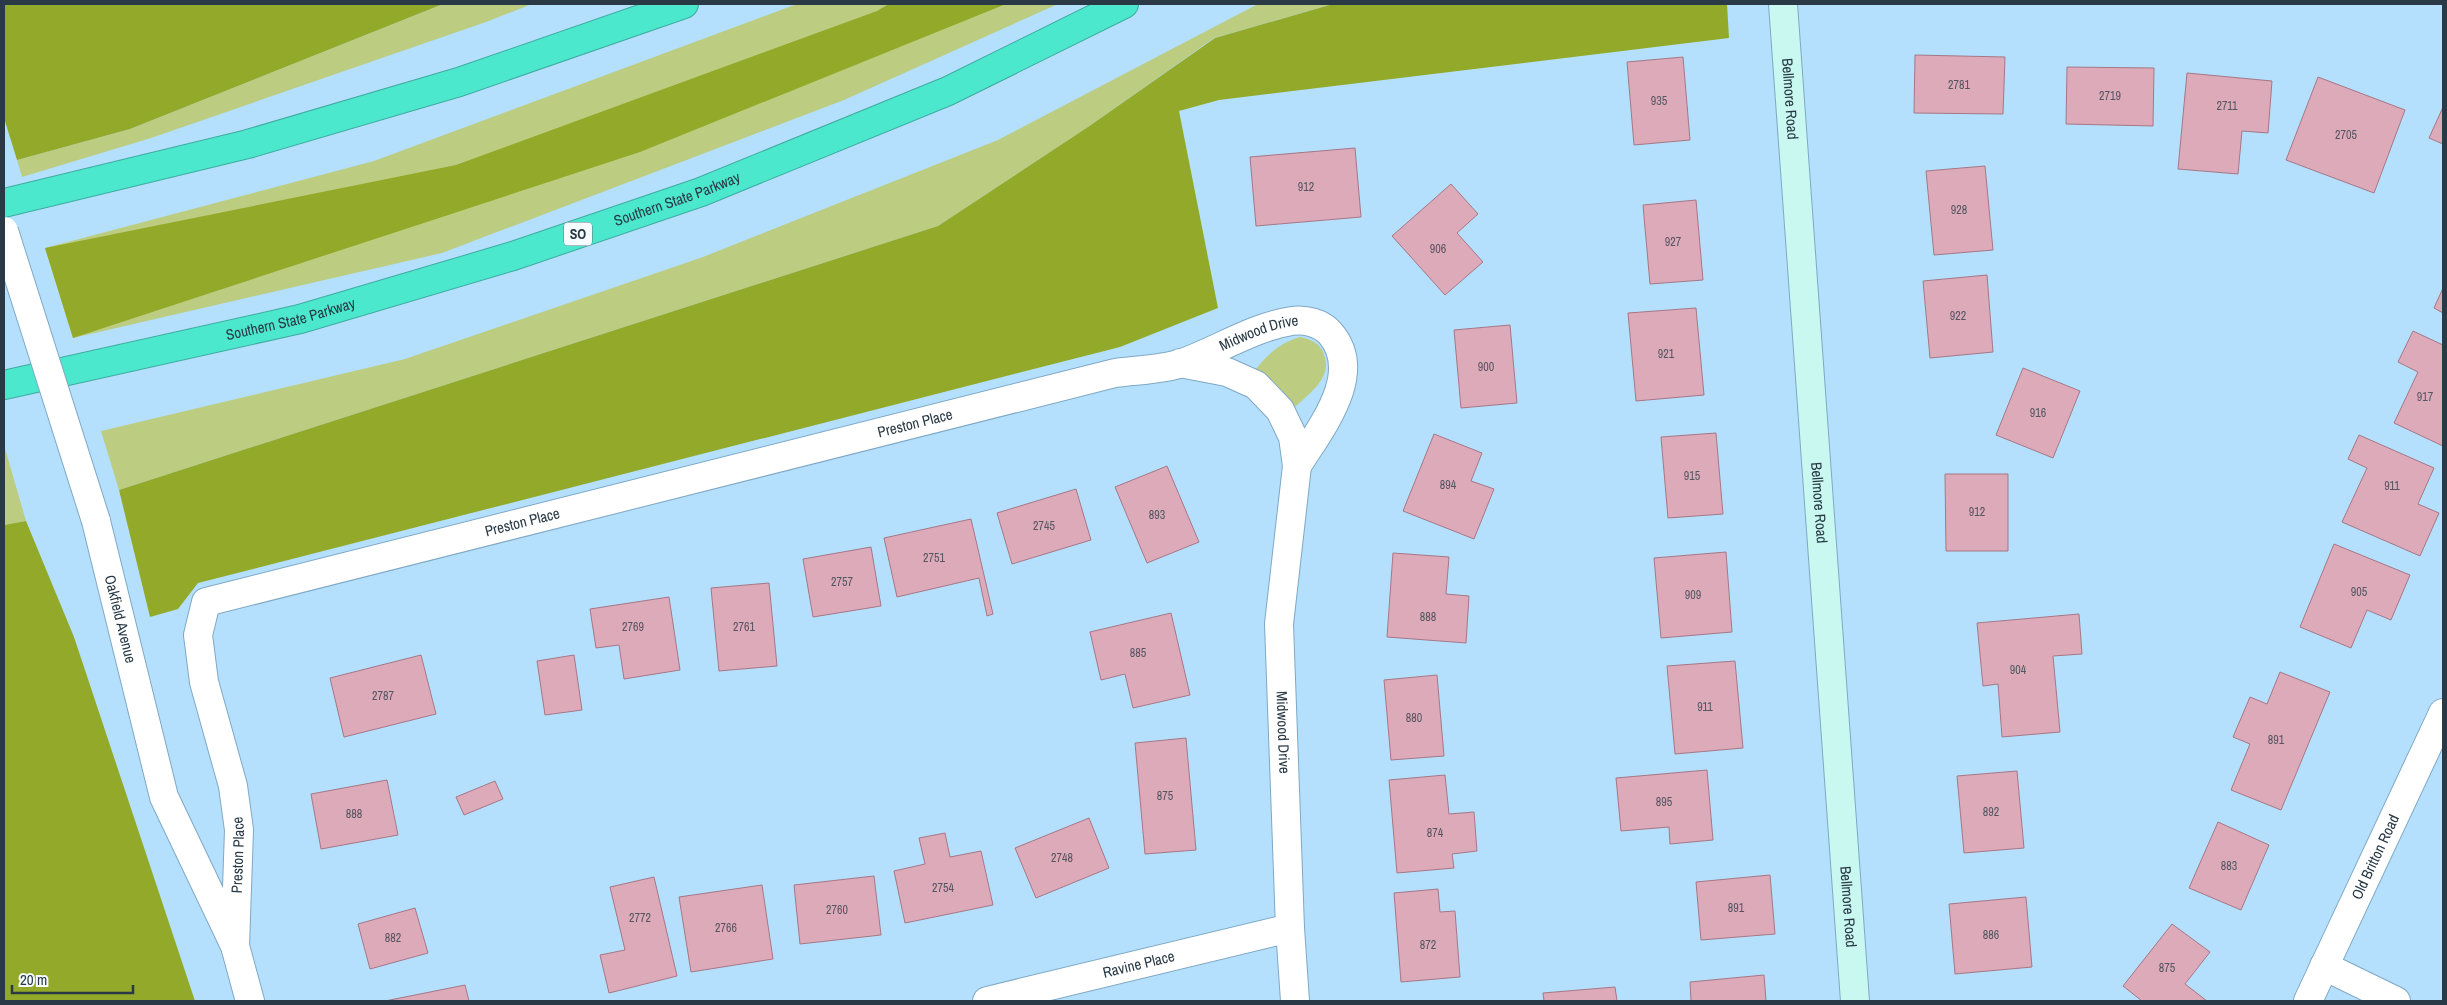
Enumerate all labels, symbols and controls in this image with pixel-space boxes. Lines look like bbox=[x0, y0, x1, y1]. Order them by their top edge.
street label: Bellmore Road bbox=[1777, 57, 1804, 140]
house number: 2781 bbox=[1948, 77, 1970, 93]
house number: 2719 bbox=[2099, 88, 2121, 104]
house number: 935 bbox=[1651, 93, 1668, 109]
house number: 2711 bbox=[2216, 98, 2238, 114]
house number: 2705 bbox=[2335, 127, 2357, 143]
street label: Southern State Parkway bbox=[611, 166, 744, 231]
house number: 912 bbox=[1298, 179, 1314, 195]
house number: 928 bbox=[1951, 202, 1967, 218]
road number: SO bbox=[564, 222, 592, 245]
house number: 927 bbox=[1665, 234, 1682, 250]
house number: 906 bbox=[1430, 241, 1446, 257]
street label: Southern State Parkway bbox=[224, 292, 358, 345]
house number: 922 bbox=[1950, 308, 1966, 324]
street label: Midwood Drive bbox=[1216, 309, 1299, 356]
house number: 921 bbox=[1658, 346, 1675, 362]
house number: 900 bbox=[1478, 359, 1494, 375]
house number: 917 bbox=[2417, 389, 2434, 405]
street label: Preston Place bbox=[875, 403, 955, 442]
house number: 916 bbox=[2030, 405, 2046, 421]
street label: Bellmore Road bbox=[1806, 461, 1833, 544]
house number: 915 bbox=[1684, 468, 1701, 484]
house number: 894 bbox=[1440, 477, 1457, 493]
house number: 911 bbox=[2384, 478, 2400, 494]
street label: Preston Place bbox=[482, 502, 562, 541]
house number: 912 bbox=[1969, 504, 1985, 520]
house number: 893 bbox=[1149, 507, 1165, 523]
house number: 2745 bbox=[1033, 518, 1055, 534]
house number: 2751 bbox=[923, 550, 945, 566]
street label: Oakfield Avenue bbox=[100, 573, 142, 665]
house number: 2757 bbox=[831, 574, 853, 590]
house number: 905 bbox=[2351, 584, 2368, 600]
house number: 909 bbox=[1685, 587, 1701, 603]
house number: 888 bbox=[1420, 609, 1436, 625]
house number: 2769 bbox=[622, 619, 644, 635]
house number: 2761 bbox=[733, 619, 755, 635]
house number: 885 bbox=[1130, 645, 1147, 661]
house number: 904 bbox=[2010, 662, 2027, 678]
house number: 2787 bbox=[372, 688, 394, 704]
street label: Midwood Drive bbox=[1271, 691, 1295, 774]
house number: 911 bbox=[1697, 699, 1713, 715]
house number: 880 bbox=[1406, 710, 1422, 726]
house number: 891 bbox=[2268, 732, 2285, 748]
house number: 875 bbox=[1157, 788, 1174, 804]
house number: 895 bbox=[1656, 794, 1673, 810]
house number: 892 bbox=[1983, 804, 1999, 820]
house number: 888 bbox=[346, 806, 362, 822]
street label: Old Britton Road bbox=[2346, 811, 2404, 903]
street label: Preston Place bbox=[226, 815, 249, 894]
house number: 874 bbox=[1427, 825, 1444, 841]
house number: 2748 bbox=[1051, 850, 1073, 866]
house number: 883 bbox=[2221, 858, 2237, 874]
street label: Bellmore Road bbox=[1835, 865, 1862, 948]
house number: 2754 bbox=[932, 880, 954, 896]
house number: 891 bbox=[1728, 900, 1745, 916]
house number: 2760 bbox=[826, 902, 848, 918]
house number: 2772 bbox=[629, 910, 651, 926]
house number: 2766 bbox=[715, 920, 737, 936]
house number: 886 bbox=[1983, 927, 1999, 943]
house number: 882 bbox=[385, 930, 401, 946]
house number: 872 bbox=[1420, 937, 1436, 953]
street label: Ravine Place bbox=[1100, 945, 1177, 983]
house number: 875 bbox=[2159, 960, 2176, 976]
scale bar bbox=[12, 962, 134, 994]
text: 20 m bbox=[20, 969, 47, 990]

